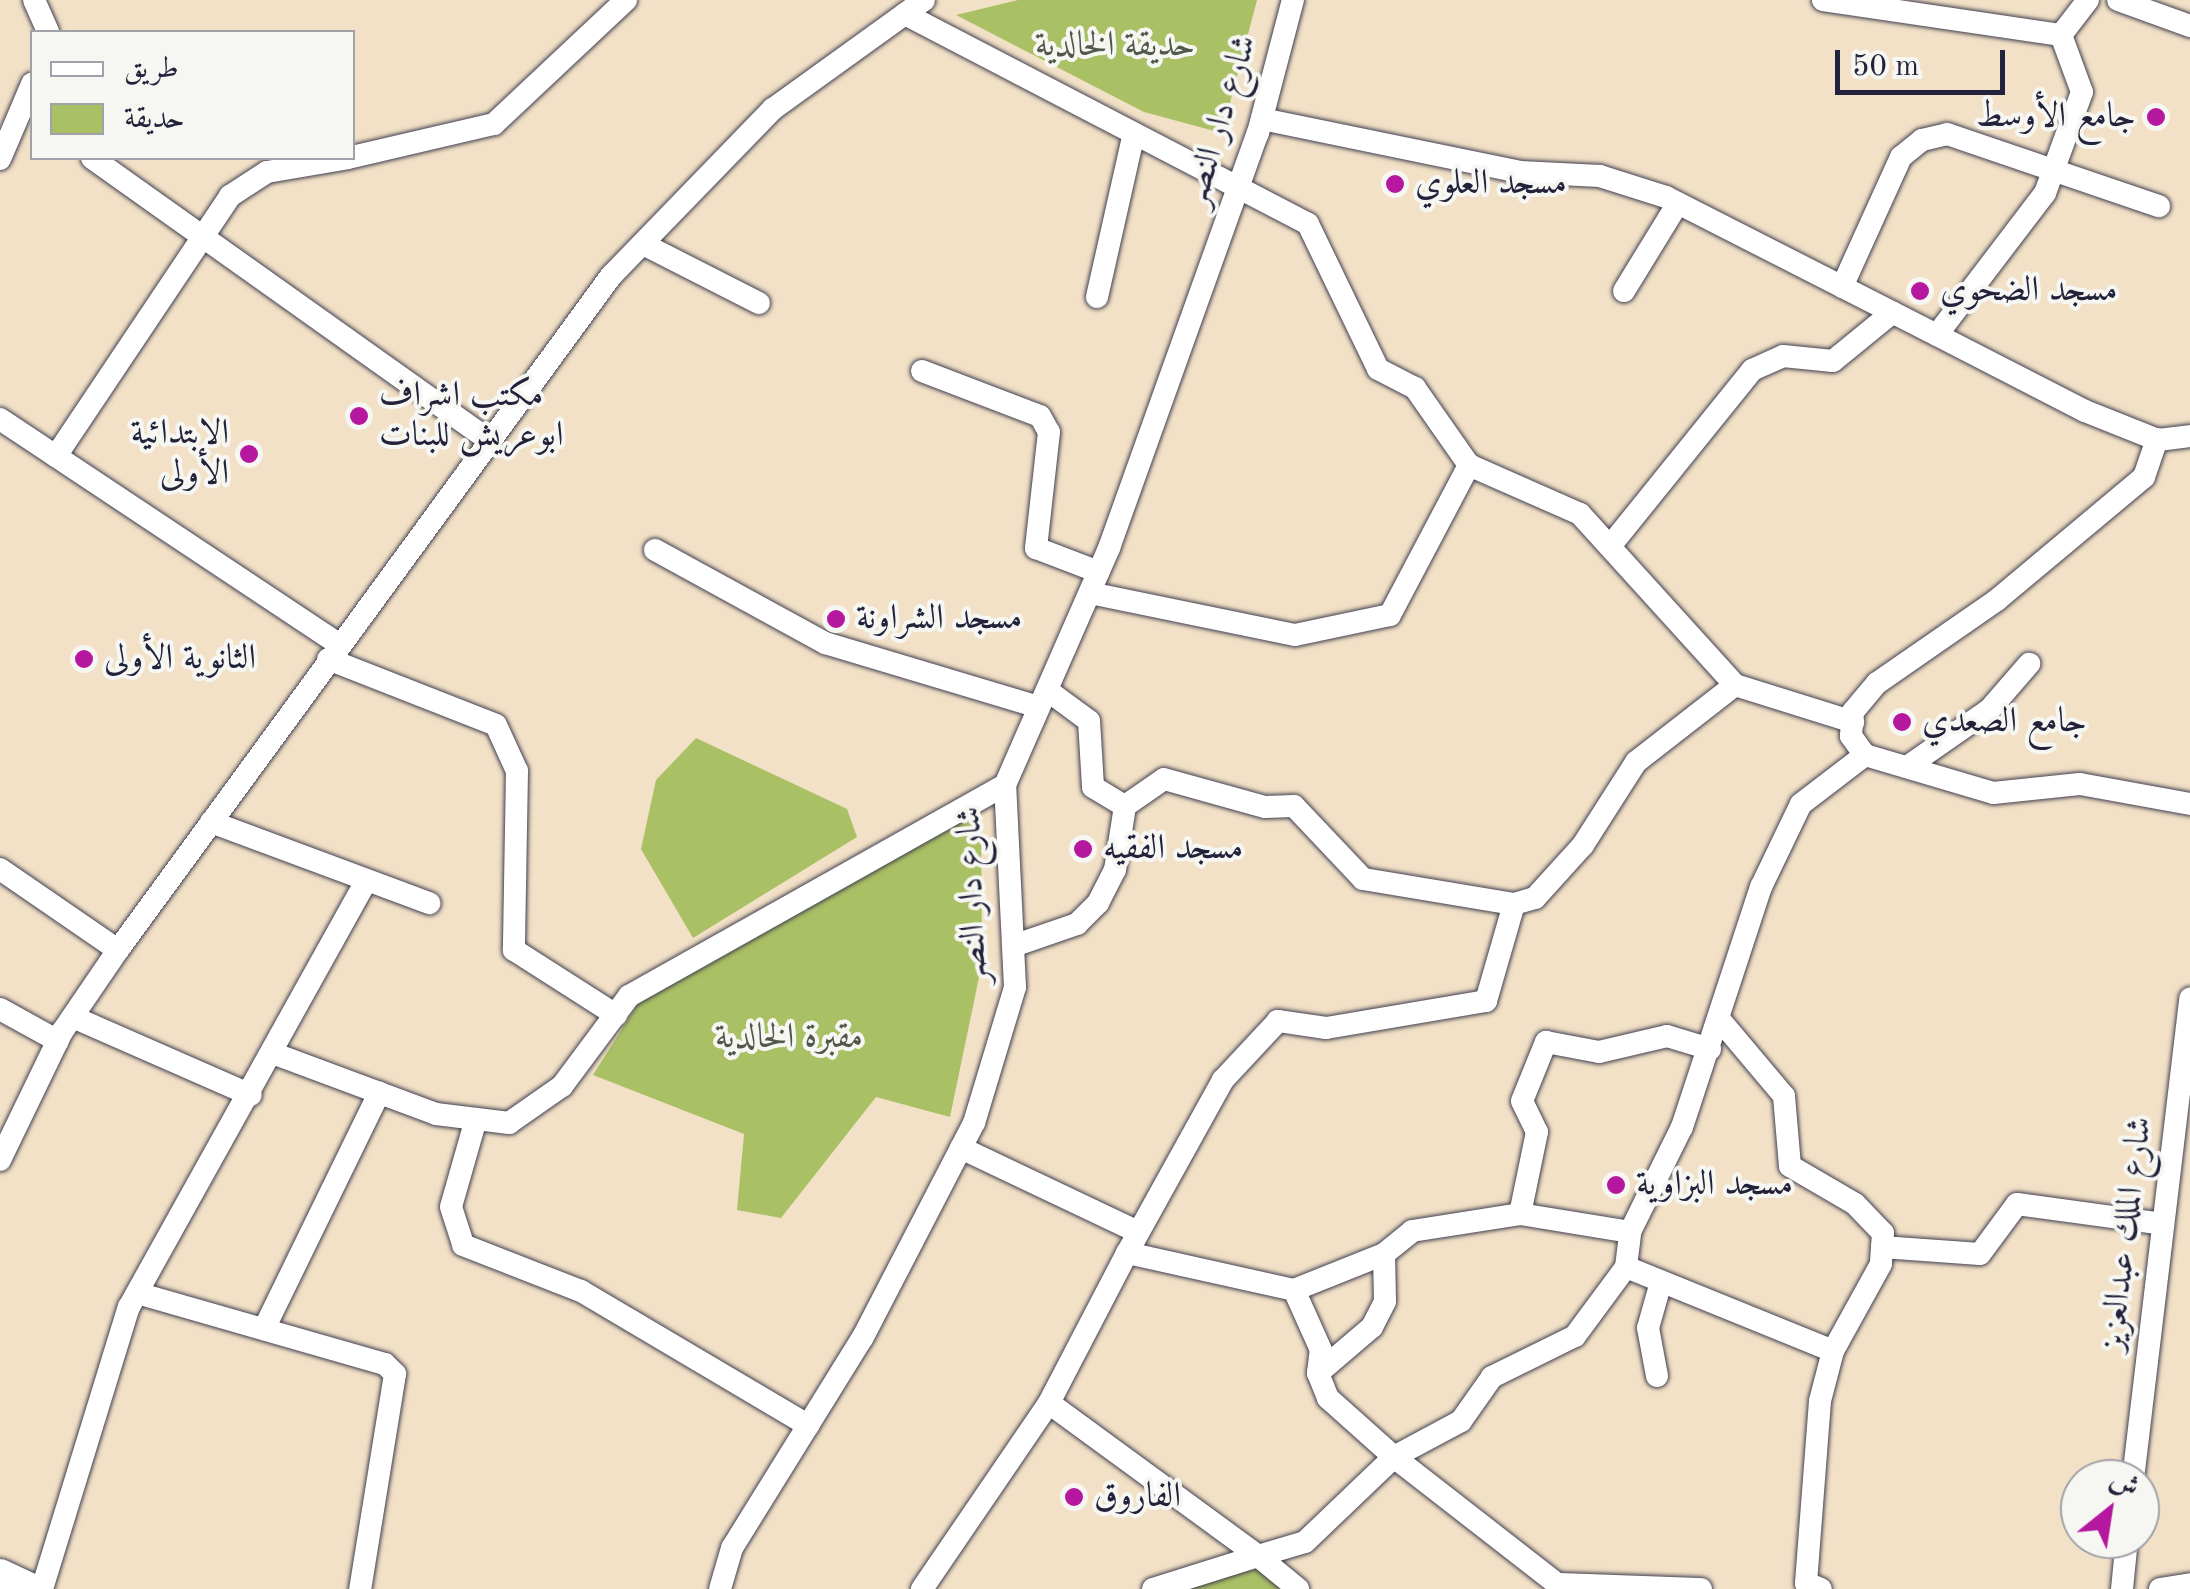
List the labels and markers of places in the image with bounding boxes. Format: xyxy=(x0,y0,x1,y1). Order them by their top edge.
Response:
place label: جامع الأوسط xyxy=(1976,96,2136,138)
marker: جامع الأوسط xyxy=(2145,106,2167,128)
place label: مسجد العلوي xyxy=(1415,163,1567,205)
marker: مسجد العلوي xyxy=(1384,173,1406,195)
place label: مسجد الضحوي xyxy=(1940,270,2118,312)
marker: مسجد الضحوي xyxy=(1909,280,1931,302)
place label: مكتب اشراف ابوعريش للبنات xyxy=(379,375,564,457)
marker: مكتب اشراف ابوعريش للبنات xyxy=(348,405,370,427)
place label: الابتدائية الأولى xyxy=(131,413,229,495)
marker: الابتدائية الأولى xyxy=(238,443,260,465)
place label: مسجد الشراونة xyxy=(856,598,1022,640)
marker: مسجد الشراونة xyxy=(825,608,847,630)
place label: الثانوية الأولى xyxy=(104,638,256,680)
marker: الثانوية الأولى xyxy=(73,648,95,670)
place label: جامع الصعدي xyxy=(1922,701,2087,743)
marker: جامع الصعدي xyxy=(1891,711,1913,733)
place label: مسجد الفقيه xyxy=(1103,828,1243,870)
marker: مسجد الفقيه xyxy=(1072,838,1094,860)
place label: مسجد البزاوية xyxy=(1636,1164,1793,1206)
marker: مسجد البزاوية xyxy=(1605,1174,1627,1196)
place label: الفاروق xyxy=(1094,1476,1181,1518)
marker: الفاروق xyxy=(1063,1486,1085,1508)

